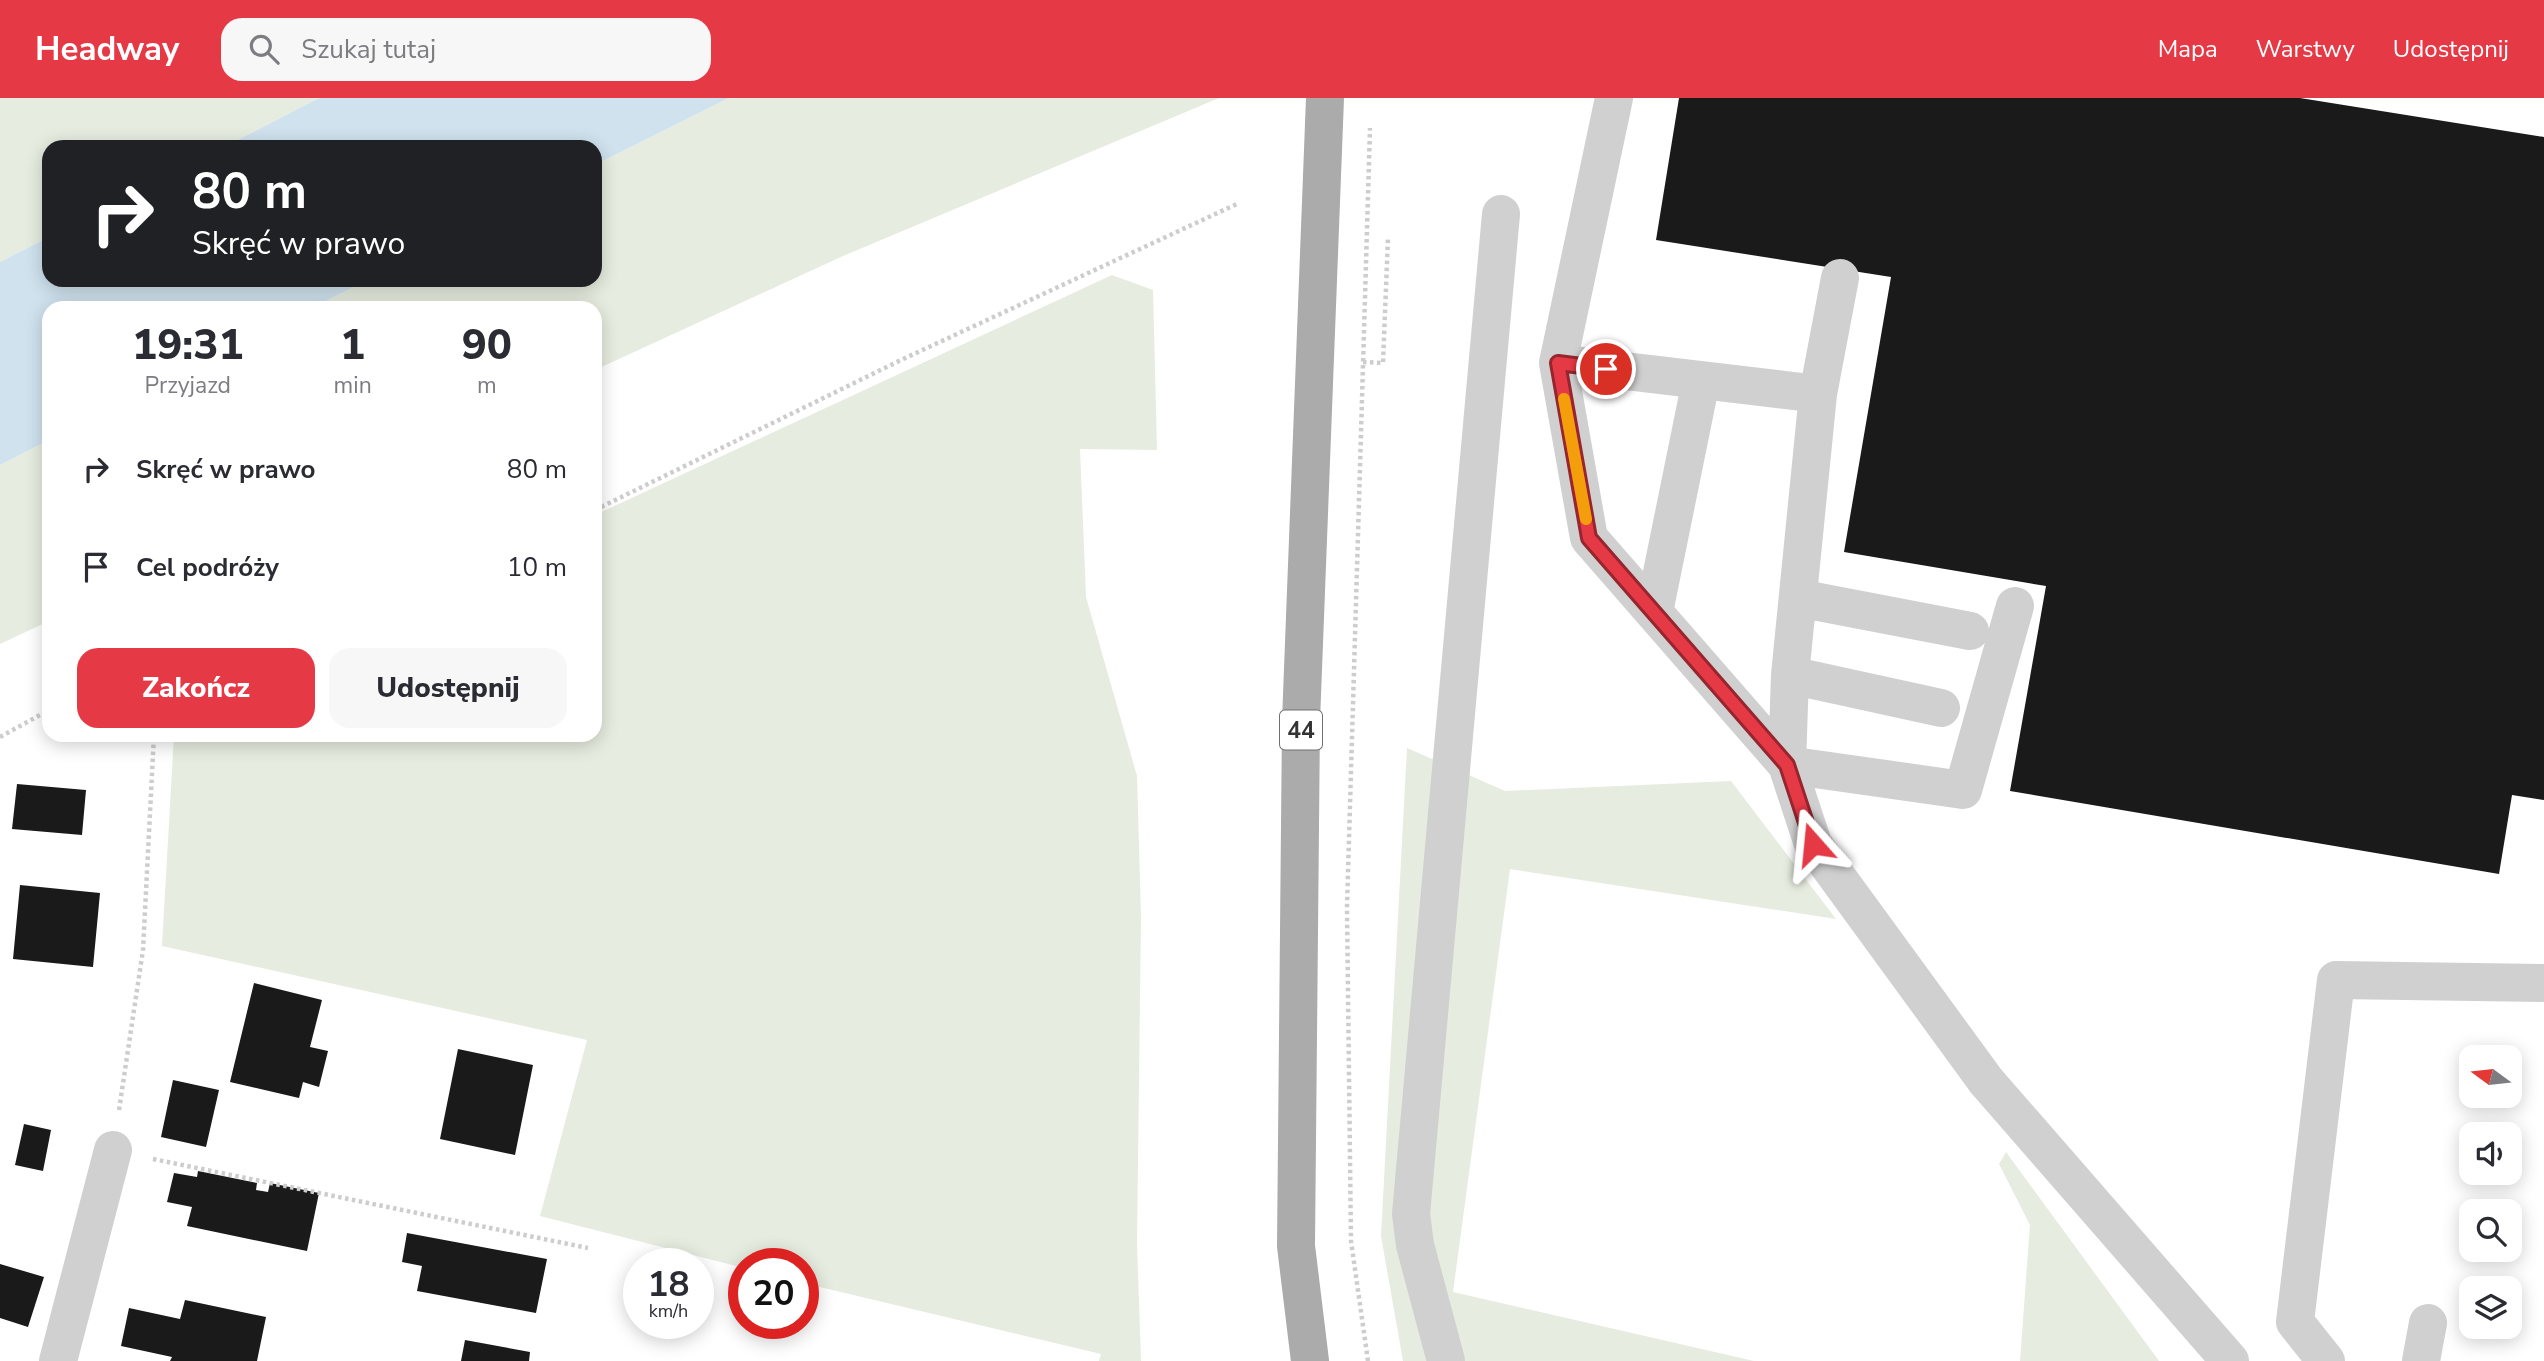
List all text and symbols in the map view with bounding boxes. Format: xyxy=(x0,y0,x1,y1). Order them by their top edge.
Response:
search box xyxy=(221,18,711,81)
text: Headway xyxy=(35,27,179,72)
icon: search xyxy=(245,30,283,68)
text: Szukaj tutaj xyxy=(301,32,436,67)
text: Mapa xyxy=(2158,33,2218,65)
text: Warstwy xyxy=(2256,33,2355,65)
text: Udostępnij xyxy=(2393,33,2509,65)
text: 80 m xyxy=(192,158,307,225)
icon: right xyxy=(77,168,168,259)
text: Skręć w prawo xyxy=(192,222,405,265)
text: 19:31 xyxy=(132,317,244,374)
text: 1 xyxy=(340,317,365,374)
text: 90 xyxy=(462,317,512,374)
pin xyxy=(1576,339,1636,399)
icon: arrive xyxy=(1587,350,1625,388)
text: Przyjazd xyxy=(145,370,231,401)
text: min xyxy=(334,370,372,401)
text: m xyxy=(477,370,497,401)
icon: right xyxy=(77,450,115,488)
text: Skręć w prawo xyxy=(136,452,316,487)
text: 80 m xyxy=(507,452,567,487)
icon: arrive xyxy=(77,548,115,586)
text: Cel podróży xyxy=(136,550,279,585)
text: 10 m xyxy=(507,550,567,585)
button: Zakończ xyxy=(77,648,315,728)
button: Udostępnij xyxy=(329,648,567,728)
road number: 44 xyxy=(1280,710,1322,750)
position arrow xyxy=(1776,807,1850,881)
north arrow xyxy=(2459,1045,2522,1108)
map controls xyxy=(2459,1045,2522,1339)
button: sound xyxy=(2459,1122,2522,1185)
button: search xyxy=(2459,1199,2522,1262)
speed limit sign: 20 xyxy=(728,1248,819,1339)
text: 18 xyxy=(647,1261,690,1308)
button: layers xyxy=(2459,1276,2522,1339)
text: km/h xyxy=(649,1299,688,1323)

